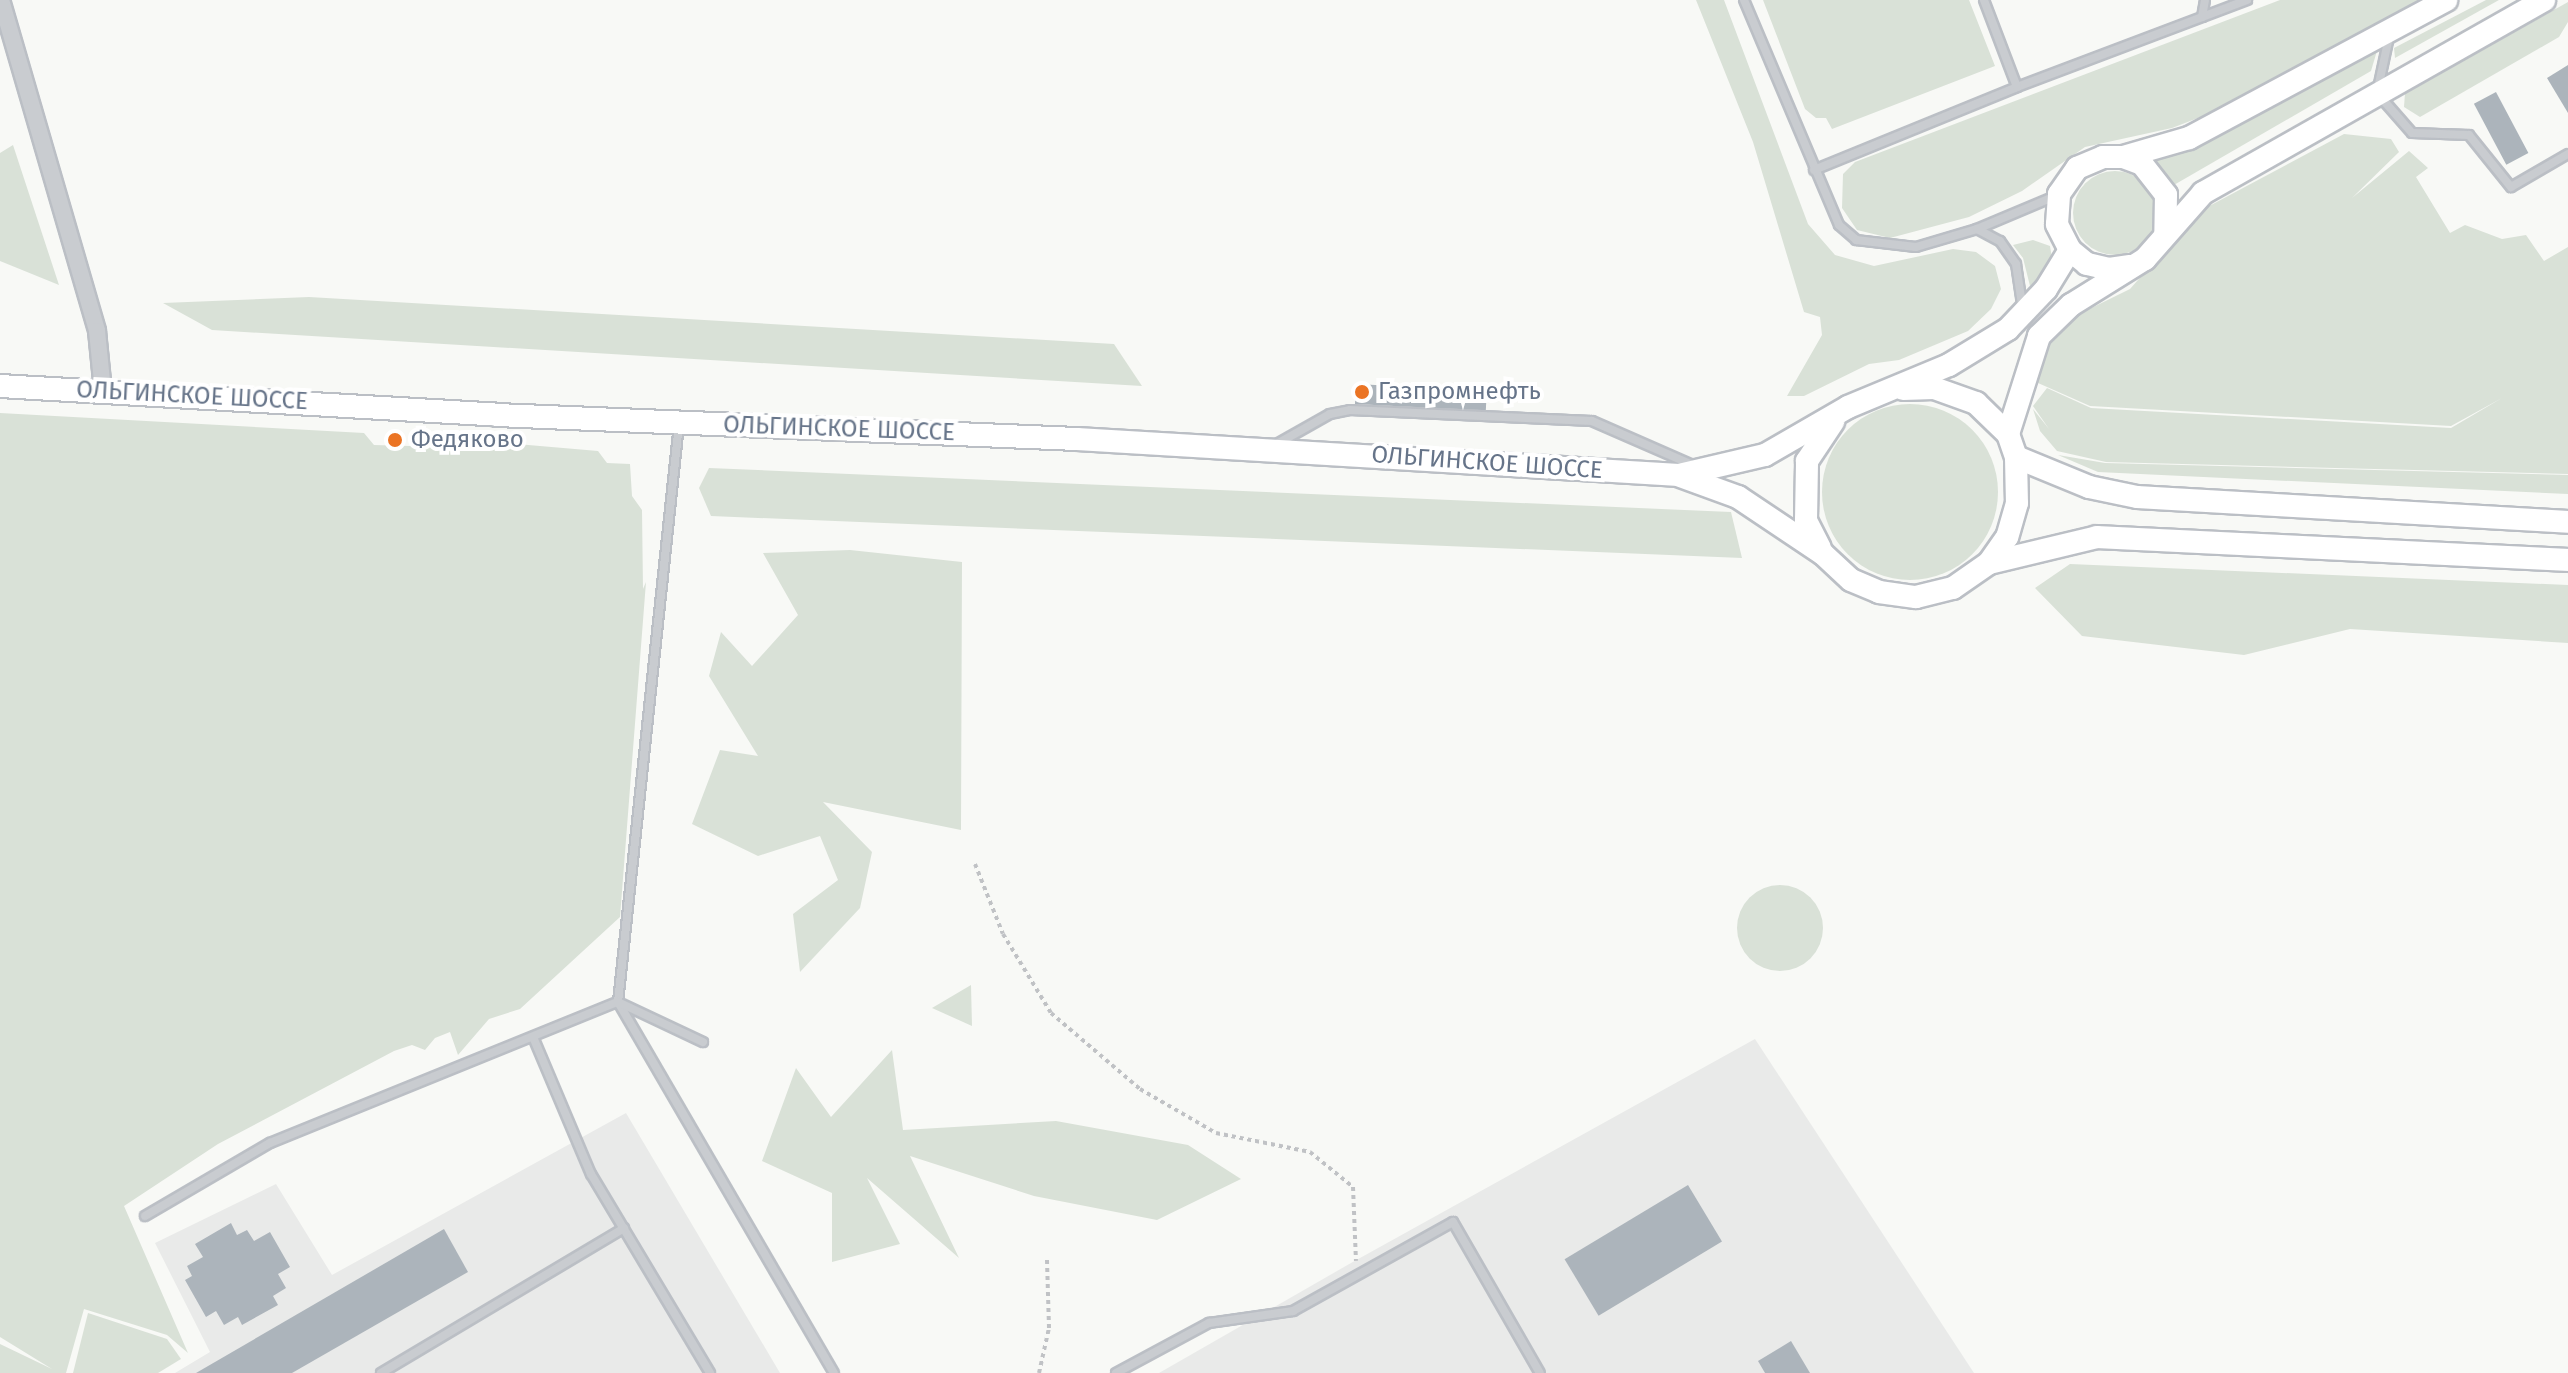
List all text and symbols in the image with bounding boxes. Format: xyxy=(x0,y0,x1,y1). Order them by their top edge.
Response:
street label: ОЛЬГИНСКОЕ ШОССЕ xyxy=(76,376,308,416)
place label: Газпромнефть xyxy=(1378,378,1541,406)
marker: Газпромнефть xyxy=(1353,383,1371,401)
street label: ОЛЬГИНСКОЕ ШОССЕ xyxy=(723,411,955,447)
place label: Федяково xyxy=(411,426,524,454)
marker: Федяково xyxy=(386,431,404,449)
street label: ОЛЬГИНСКОЕ ШОССЕ xyxy=(1370,441,1604,485)

